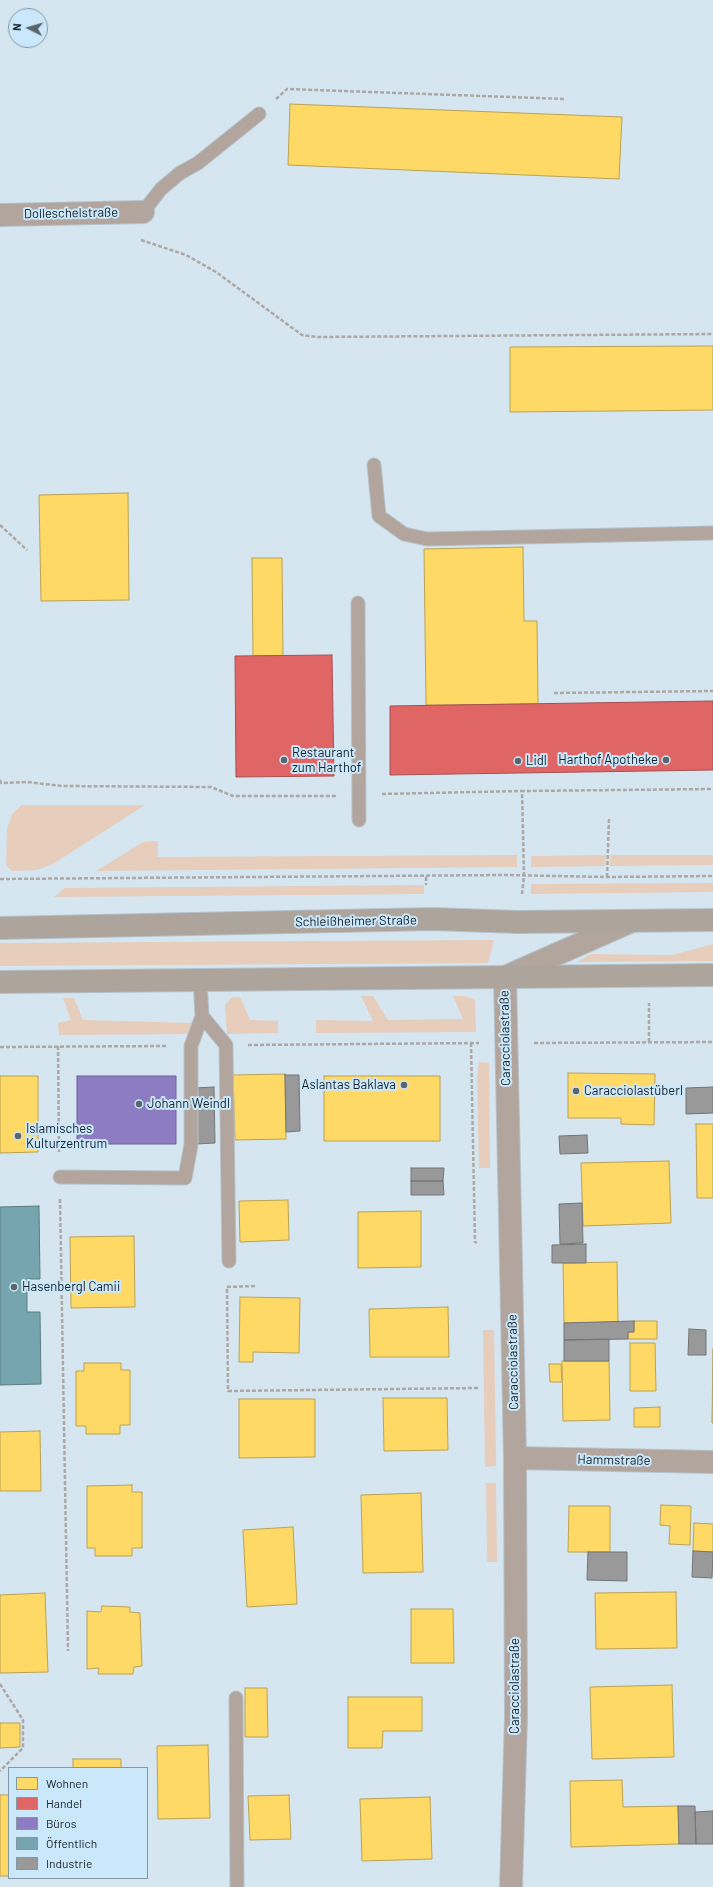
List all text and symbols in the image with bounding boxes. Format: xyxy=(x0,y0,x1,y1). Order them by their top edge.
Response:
north arrow xyxy=(8,8,48,48)
text: N xyxy=(10,23,23,31)
street label: Dolleschelstraße xyxy=(24,204,118,222)
place label: Restaurant zum Harthof xyxy=(292,745,361,776)
place label: Harthof Apotheke xyxy=(558,752,658,768)
place label: Lidl xyxy=(526,753,547,769)
marker: Restaurant zum Harthof xyxy=(279,755,289,765)
marker: Harthof Apotheke xyxy=(661,755,671,765)
marker: Lidl xyxy=(513,756,523,766)
street label: Schleißheimer Straße xyxy=(295,912,417,930)
street label: Caracciolastraße xyxy=(496,990,514,1086)
place label: Aslantas Baklava xyxy=(302,1077,396,1093)
marker: Aslantas Baklava xyxy=(399,1080,409,1090)
place label: Caracciolastüberl xyxy=(584,1083,683,1099)
marker: Caracciolastüberl xyxy=(571,1086,581,1096)
place label: Johann Weindl xyxy=(147,1096,230,1112)
marker: Johann Weindl xyxy=(134,1099,144,1109)
place label: Islamisches Kulturzentrum xyxy=(26,1121,107,1152)
marker: Islamisches Kulturzentrum xyxy=(13,1131,23,1141)
place label: Hasenbergl Camii xyxy=(22,1279,120,1295)
marker: Hasenbergl Camii xyxy=(9,1282,19,1292)
street label: Caracciolastraße xyxy=(504,1314,522,1410)
street label: Hammstraße xyxy=(577,1452,651,1468)
street label: Caracciolastraße xyxy=(507,1638,523,1734)
legend xyxy=(8,1767,148,1879)
text: Wohnen xyxy=(46,1776,88,1790)
text: Handel xyxy=(46,1796,82,1810)
text: Büros xyxy=(46,1816,76,1830)
text: Öffentlich xyxy=(46,1836,97,1850)
text: Industrie xyxy=(46,1856,92,1870)

